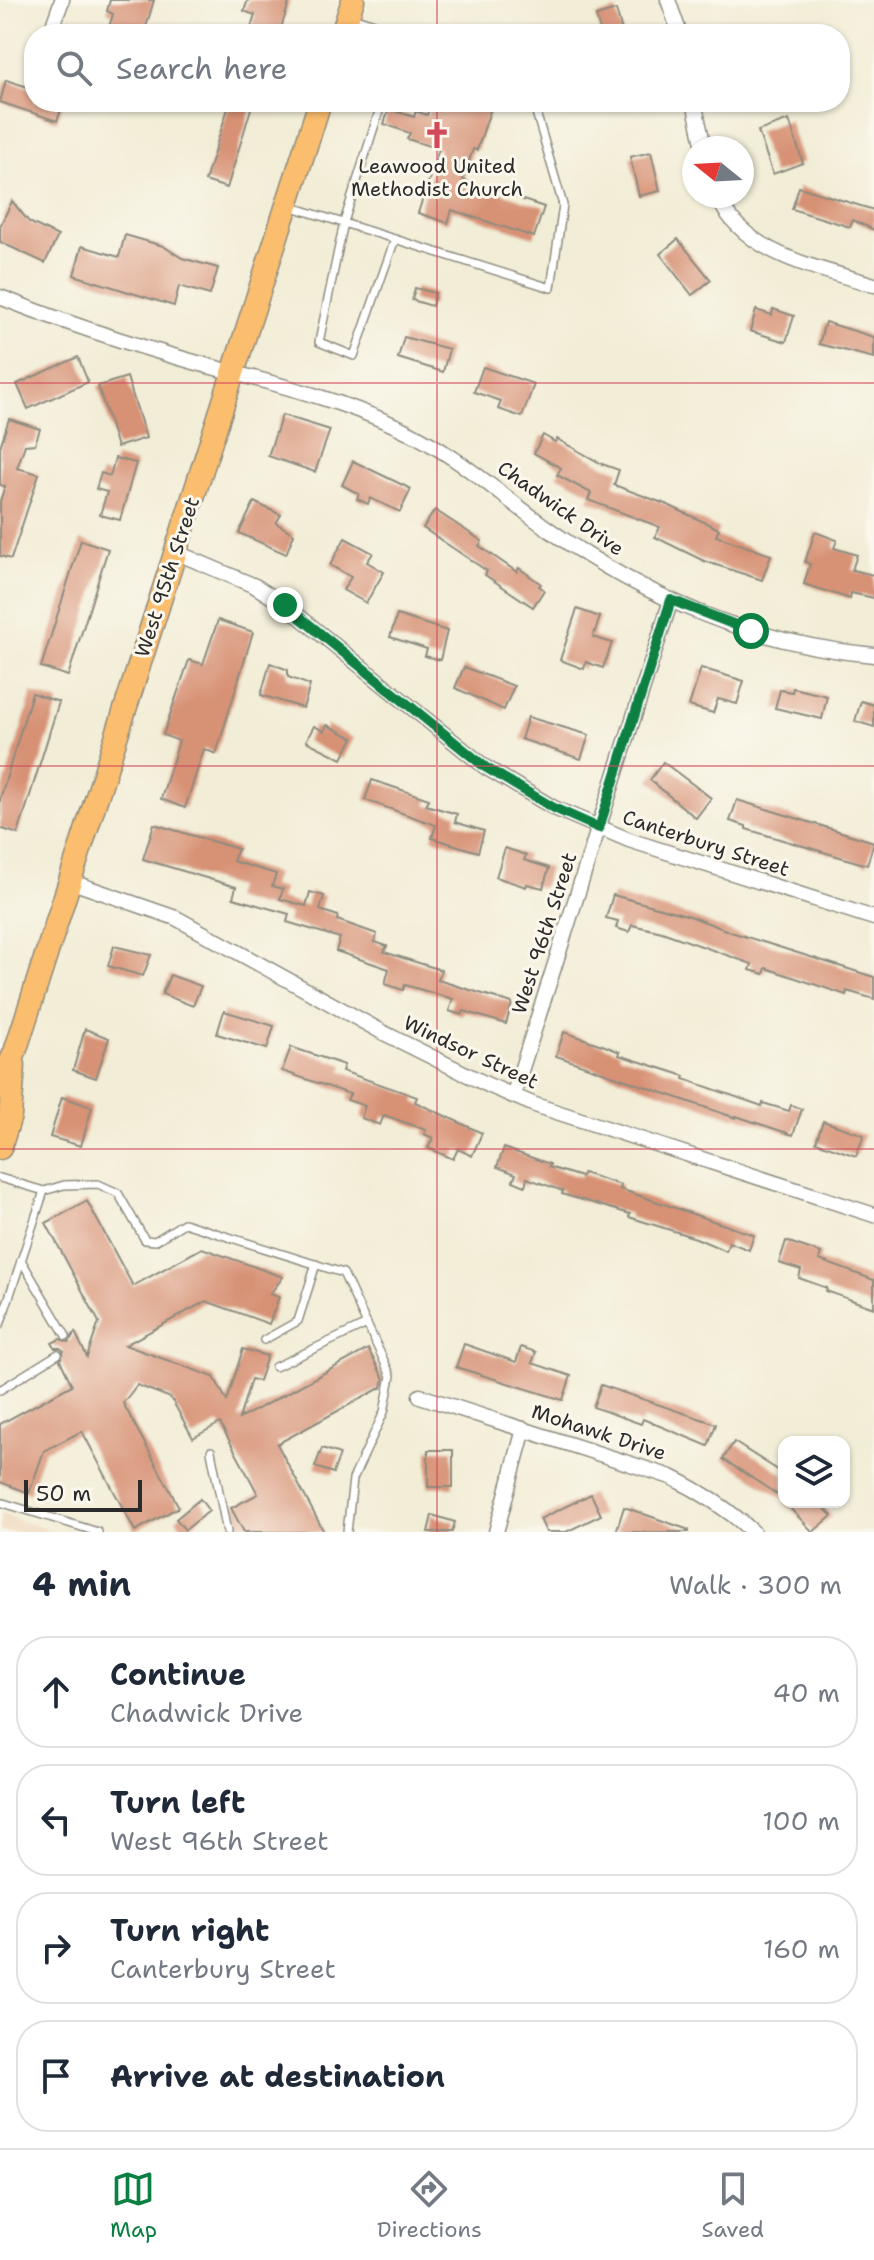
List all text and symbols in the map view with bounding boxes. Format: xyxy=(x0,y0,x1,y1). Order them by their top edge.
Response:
search box xyxy=(24,24,850,112)
icon: search xyxy=(52,46,96,90)
text: Search here xyxy=(116,48,287,89)
church icon: Leawood United Methodist Church xyxy=(422,120,452,150)
north arrow xyxy=(682,136,754,208)
place label: Leawood United Methodist Church xyxy=(351,153,523,202)
street label: Chadwick Drive xyxy=(493,455,629,561)
street label: West 95th Street xyxy=(129,494,205,660)
route end xyxy=(267,587,303,623)
route start xyxy=(733,613,769,649)
street label: Canterbury Street xyxy=(619,804,793,882)
street label: West 96th Street xyxy=(506,849,582,1017)
street label: Windsor Street xyxy=(399,1009,543,1095)
street label: Mohawk Drive xyxy=(528,1398,670,1466)
map controls xyxy=(778,1436,850,1508)
button: layers xyxy=(778,1436,850,1508)
scale bar xyxy=(24,1476,142,1512)
text: 50 m xyxy=(36,1479,91,1508)
text: 4 min xyxy=(32,1561,131,1607)
text: Walk · 300 m xyxy=(669,1567,842,1602)
text: Continue xyxy=(110,1654,246,1695)
icon: ahead xyxy=(34,1670,78,1714)
text: 40 m xyxy=(773,1675,840,1710)
text: Chadwick Drive xyxy=(110,1695,303,1730)
text: Turn left xyxy=(110,1782,245,1823)
icon: left xyxy=(34,1798,78,1842)
text: 100 m xyxy=(762,1803,840,1838)
text: West 96th Street xyxy=(110,1823,329,1858)
text: Turn right xyxy=(110,1910,269,1951)
icon: right xyxy=(34,1926,78,1970)
text: 160 m xyxy=(763,1931,840,1966)
text: Canterbury Street xyxy=(110,1951,336,1986)
icon: arrive xyxy=(34,2054,78,2098)
text: Arrive at destination xyxy=(110,2056,445,2097)
tab: Map xyxy=(110,2167,157,2244)
tab: Directions xyxy=(377,2167,482,2244)
tab: Saved xyxy=(702,2167,764,2244)

